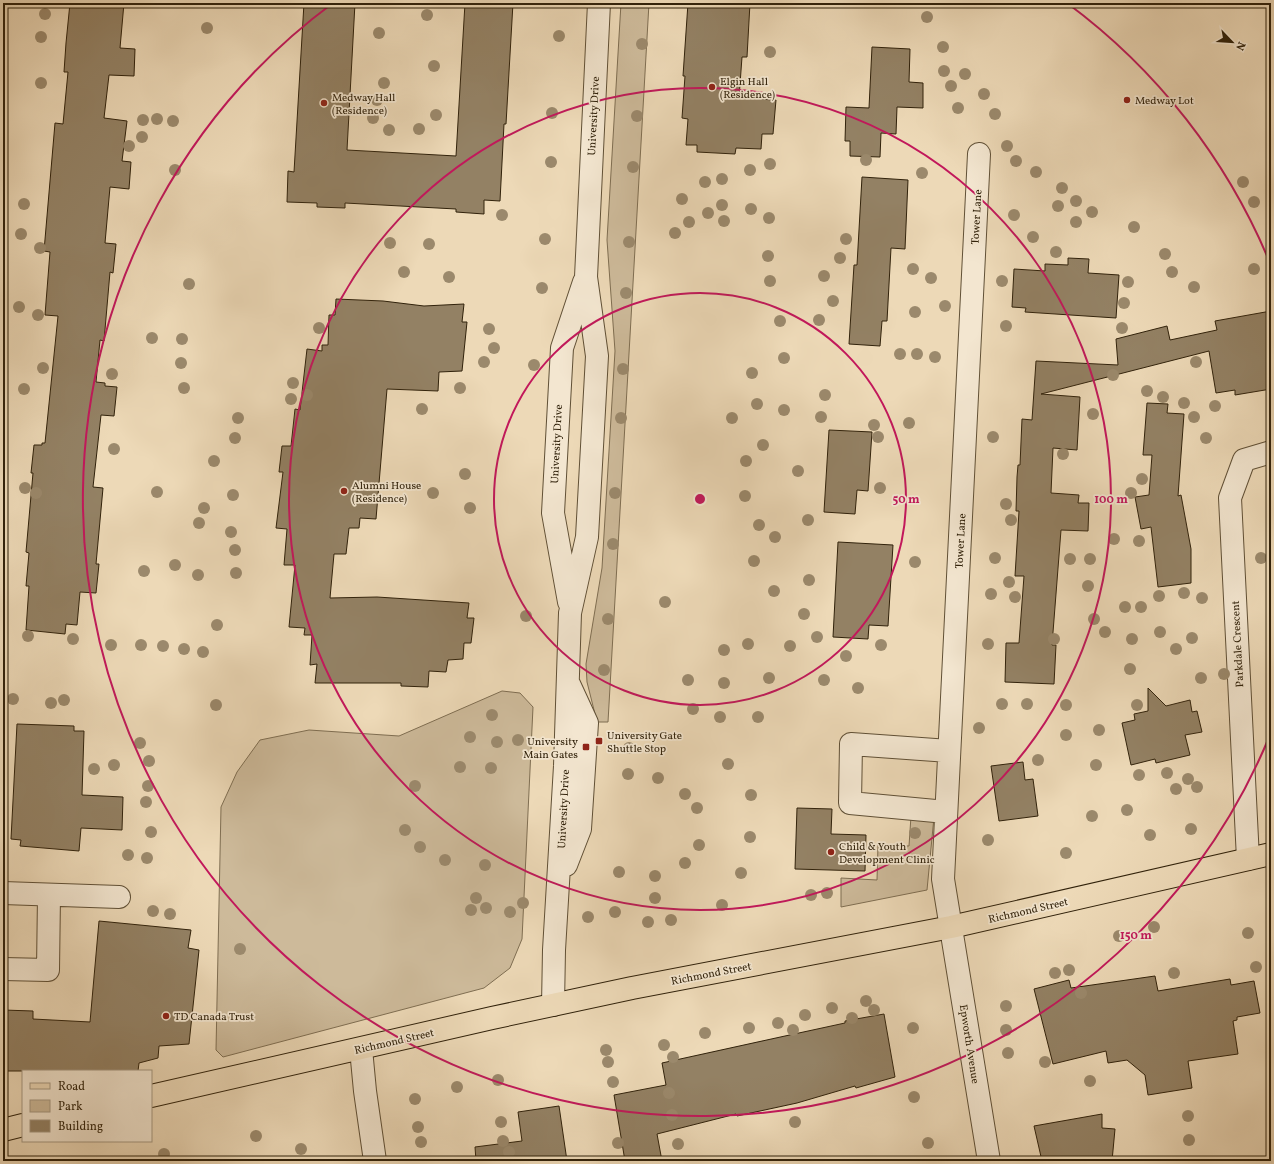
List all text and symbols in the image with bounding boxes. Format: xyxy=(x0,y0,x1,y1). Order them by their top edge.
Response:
north arrow xyxy=(1212,22,1252,62)
text: N xyxy=(1231,39,1248,52)
place label: Elgin Hall (Residence) xyxy=(720,75,775,103)
street label: University Drive xyxy=(585,76,604,156)
marker: Elgin Hall (Residence) xyxy=(707,82,717,92)
place label: Medway Hall (Residence) xyxy=(332,91,395,119)
place label: Medway Lot xyxy=(1135,94,1194,109)
marker: Medway Lot xyxy=(1122,95,1132,105)
marker: Medway Hall (Residence) xyxy=(319,98,329,108)
street label: Tower Lane xyxy=(969,189,986,245)
street label: University Drive xyxy=(548,404,567,484)
place label: Alumni House (Residence) xyxy=(352,479,421,507)
marker: Alumni House (Residence) xyxy=(339,486,349,496)
centre of rings xyxy=(693,492,707,506)
text: 50 m xyxy=(892,492,920,508)
text: 100 m xyxy=(1094,492,1128,508)
street label: Tower Lane xyxy=(953,513,970,569)
street label: Parkdale Crescent xyxy=(1229,600,1248,688)
place label: University Gate Shuttle Stop xyxy=(607,729,682,757)
place label: University Main Gates xyxy=(523,735,578,763)
marker: University Gate Shuttle Stop xyxy=(594,736,604,746)
marker: University Main Gates xyxy=(581,742,591,752)
street label: University Drive xyxy=(555,769,574,849)
place label: Child & Youth Development Clinic xyxy=(839,840,935,868)
marker: Child & Youth Development Clinic xyxy=(826,847,836,857)
street label: Richmond Street xyxy=(987,895,1070,928)
text: 150 m xyxy=(1120,928,1152,944)
street label: Richmond Street xyxy=(670,959,753,990)
street label: Epworth Avenue xyxy=(955,1003,982,1085)
place label: TD Canada Trust xyxy=(174,1010,254,1025)
marker: TD Canada Trust xyxy=(161,1011,171,1021)
street label: Richmond Street xyxy=(353,1026,436,1059)
legend xyxy=(22,1070,152,1142)
text: Road xyxy=(58,1079,85,1095)
text: Park xyxy=(58,1099,83,1115)
text: Building xyxy=(58,1119,103,1135)

